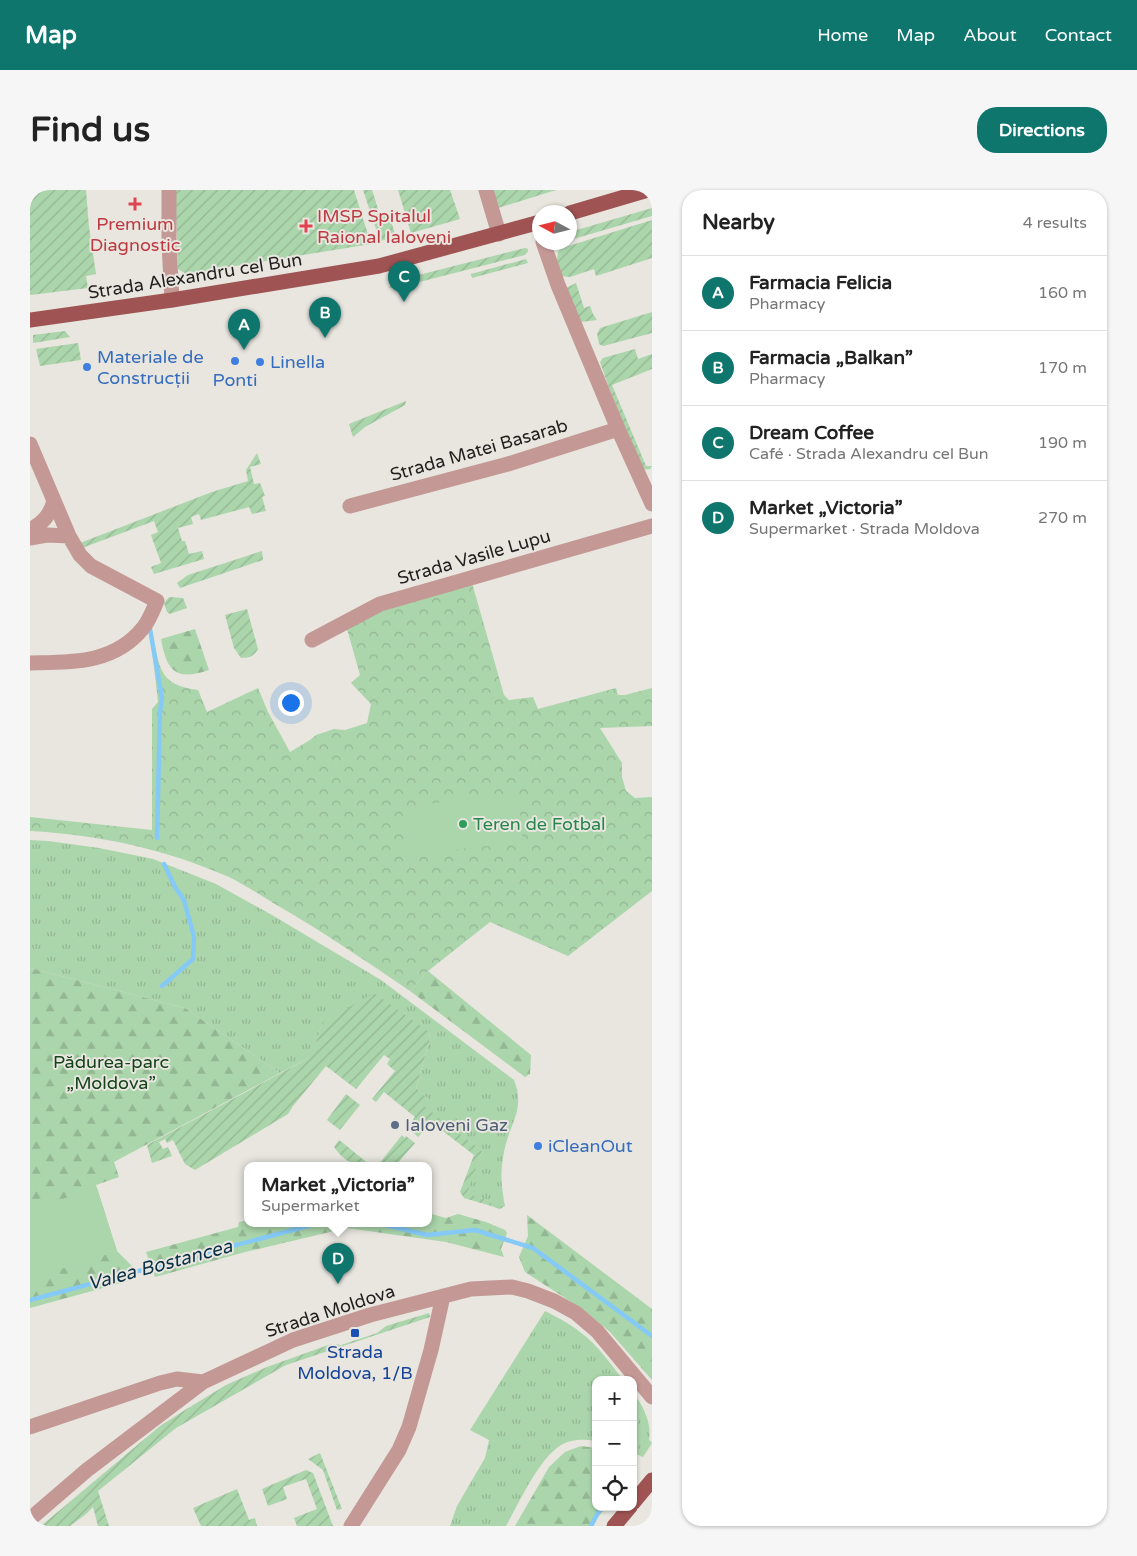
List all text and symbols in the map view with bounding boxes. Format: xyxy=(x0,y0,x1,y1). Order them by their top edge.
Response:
text: Map xyxy=(25,21,77,50)
text: Home xyxy=(817,24,868,46)
text: Map xyxy=(896,24,935,46)
text: About xyxy=(963,24,1017,46)
text: Contact xyxy=(1045,24,1112,46)
button: Directions xyxy=(977,107,1107,153)
text: Find us xyxy=(30,109,150,151)
marker: Premium Diagnostic xyxy=(128,197,142,211)
place label: IMSP Spitalul Raional Ialoveni xyxy=(317,205,451,248)
north arrow xyxy=(532,205,577,250)
text: Nearby xyxy=(702,210,775,235)
place label: Premium Diagnostic xyxy=(90,213,180,256)
text: 4 results xyxy=(1023,213,1087,233)
marker: IMSP Spitalul Raional Ialoveni xyxy=(299,219,313,233)
street label: Strada Alexandru cel Bun xyxy=(86,248,304,304)
pin: C xyxy=(388,261,420,302)
text: Farmacia Felicia xyxy=(749,272,892,294)
text: A xyxy=(712,283,724,303)
text: 160 m xyxy=(1038,283,1087,303)
text: Pharmacy xyxy=(749,294,825,314)
pin: B xyxy=(309,297,341,338)
pin: A xyxy=(228,309,260,350)
place label: Materiale de Construcții xyxy=(97,346,204,389)
text: Farmacia „Balkan” xyxy=(749,347,913,369)
place label: Linella xyxy=(270,351,325,373)
marker: Ponti xyxy=(229,355,241,367)
marker: Linella xyxy=(254,356,266,368)
text: B xyxy=(712,358,724,378)
text: 170 m xyxy=(1038,358,1087,378)
marker: Materiale de Construcții xyxy=(81,361,93,373)
place label: Ponti xyxy=(213,369,257,391)
text: Pharmacy xyxy=(749,369,825,389)
street label: Strada Matei Basarab xyxy=(388,414,570,486)
text: Dream Coffee xyxy=(749,422,874,444)
text: C xyxy=(712,433,724,453)
text: 190 m xyxy=(1038,433,1087,453)
text: Café · Strada Alexandru cel Bun xyxy=(749,444,989,464)
text: Market „Victoria” xyxy=(749,497,903,519)
text: D xyxy=(712,508,724,528)
text: 270 m xyxy=(1038,508,1087,528)
text: Supermarket · Strada Moldova xyxy=(749,519,980,539)
street label: Strada Vasile Lupu xyxy=(395,525,553,589)
your location xyxy=(278,690,304,716)
place label: Teren de Fotbal xyxy=(473,813,606,835)
marker: Teren de Fotbal xyxy=(457,818,469,830)
park label: Pădurea-parc „Moldova” xyxy=(53,1051,169,1094)
place label: Ialoveni Gaz xyxy=(405,1114,508,1136)
marker: Ialoveni Gaz xyxy=(389,1119,401,1131)
place label: iCleanOut xyxy=(548,1135,633,1157)
marker: iCleanOut xyxy=(532,1140,544,1152)
popup xyxy=(244,1162,432,1227)
text: Market „Victoria” xyxy=(261,1174,415,1196)
text: Supermarket xyxy=(261,1196,360,1216)
water label: Valea Bostancea xyxy=(85,1235,236,1295)
pin: D xyxy=(322,1243,354,1284)
street label: Strada Moldova xyxy=(262,1280,398,1342)
marker: Strada Moldova, 1/B xyxy=(349,1327,361,1339)
place label: Strada Moldova, 1/B xyxy=(297,1341,413,1384)
map controls xyxy=(592,1376,637,1511)
button: + xyxy=(592,1376,637,1421)
button: − xyxy=(592,1421,637,1466)
button: locate xyxy=(592,1466,637,1511)

